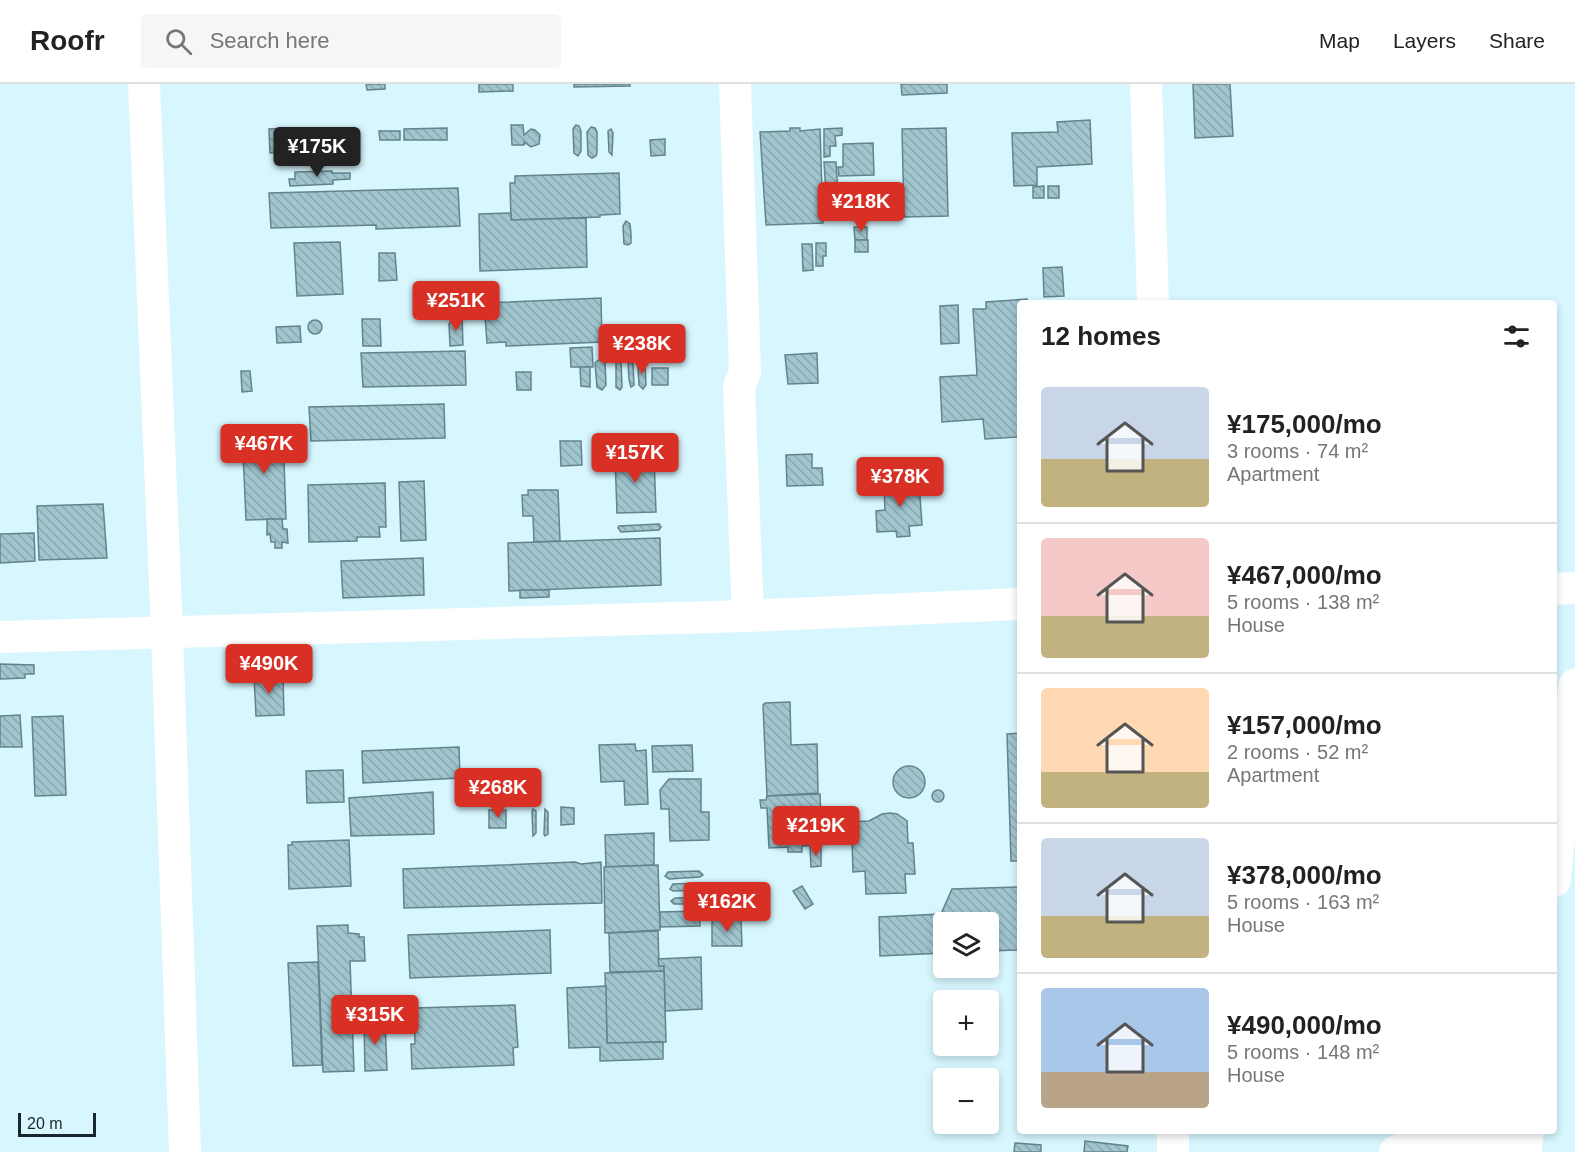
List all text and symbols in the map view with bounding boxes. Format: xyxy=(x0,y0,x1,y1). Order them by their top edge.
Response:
search box xyxy=(141,14,561,68)
text: Roofr xyxy=(30,25,105,56)
icon: search xyxy=(162,25,195,58)
text: Search here xyxy=(210,28,330,53)
text: Map xyxy=(1319,29,1360,52)
text: Layers xyxy=(1393,29,1456,52)
text: Share xyxy=(1489,29,1545,52)
pin: ¥175K xyxy=(275,127,359,178)
text: ¥175K xyxy=(288,135,346,157)
pin: ¥218K xyxy=(819,182,903,233)
text: ¥218K xyxy=(832,190,890,212)
pin: ¥251K xyxy=(414,281,498,332)
text: ¥251K xyxy=(427,289,485,311)
icon: filters xyxy=(1500,320,1533,353)
text: 12 homes xyxy=(1041,321,1161,351)
pin: ¥238K xyxy=(600,324,684,375)
text: ¥238K xyxy=(613,332,671,354)
text: ¥175,000/mo xyxy=(1227,409,1382,439)
icon: home xyxy=(1089,411,1161,483)
pin: ¥467K xyxy=(222,424,306,475)
text: ¥467K xyxy=(235,432,293,454)
pin: ¥157K xyxy=(593,433,677,484)
text: 3 rooms · 74 m² xyxy=(1227,440,1368,462)
text: ¥157K xyxy=(606,441,664,463)
pin: ¥378K xyxy=(858,457,942,508)
text: Apartment xyxy=(1227,463,1319,485)
text: ¥378K xyxy=(871,465,929,487)
text: ¥467,000/mo xyxy=(1227,560,1382,590)
icon: home xyxy=(1089,562,1161,634)
text: 5 rooms · 138 m² xyxy=(1227,591,1379,613)
text: House xyxy=(1227,614,1285,636)
pin: ¥490K xyxy=(227,644,311,695)
text: ¥490K xyxy=(240,652,298,674)
text: ¥157,000/mo xyxy=(1227,710,1382,740)
icon: home xyxy=(1089,712,1161,784)
text: 2 rooms · 52 m² xyxy=(1227,741,1368,763)
text: Apartment xyxy=(1227,764,1319,786)
pin: ¥268K xyxy=(456,768,540,819)
text: ¥268K xyxy=(469,776,527,798)
pin: ¥219K xyxy=(774,806,858,857)
text: ¥219K xyxy=(787,814,845,836)
text: ¥378,000/mo xyxy=(1227,860,1382,890)
icon: home xyxy=(1089,862,1161,934)
pin: ¥162K xyxy=(685,882,769,933)
text: ¥162K xyxy=(698,890,756,912)
text: 5 rooms · 163 m² xyxy=(1227,891,1379,913)
map controls xyxy=(933,912,999,1134)
button: layers xyxy=(933,912,999,978)
text: House xyxy=(1227,914,1285,936)
button: + xyxy=(933,990,999,1056)
pin: ¥315K xyxy=(333,995,417,1046)
text: ¥315K xyxy=(346,1003,404,1025)
text: ¥490,000/mo xyxy=(1227,1010,1382,1040)
icon: home xyxy=(1089,1012,1161,1084)
text: 5 rooms · 148 m² xyxy=(1227,1041,1379,1063)
text: House xyxy=(1227,1064,1285,1086)
button: − xyxy=(933,1068,999,1134)
scale bar xyxy=(18,1110,96,1138)
text: 20 m xyxy=(27,1115,63,1132)

